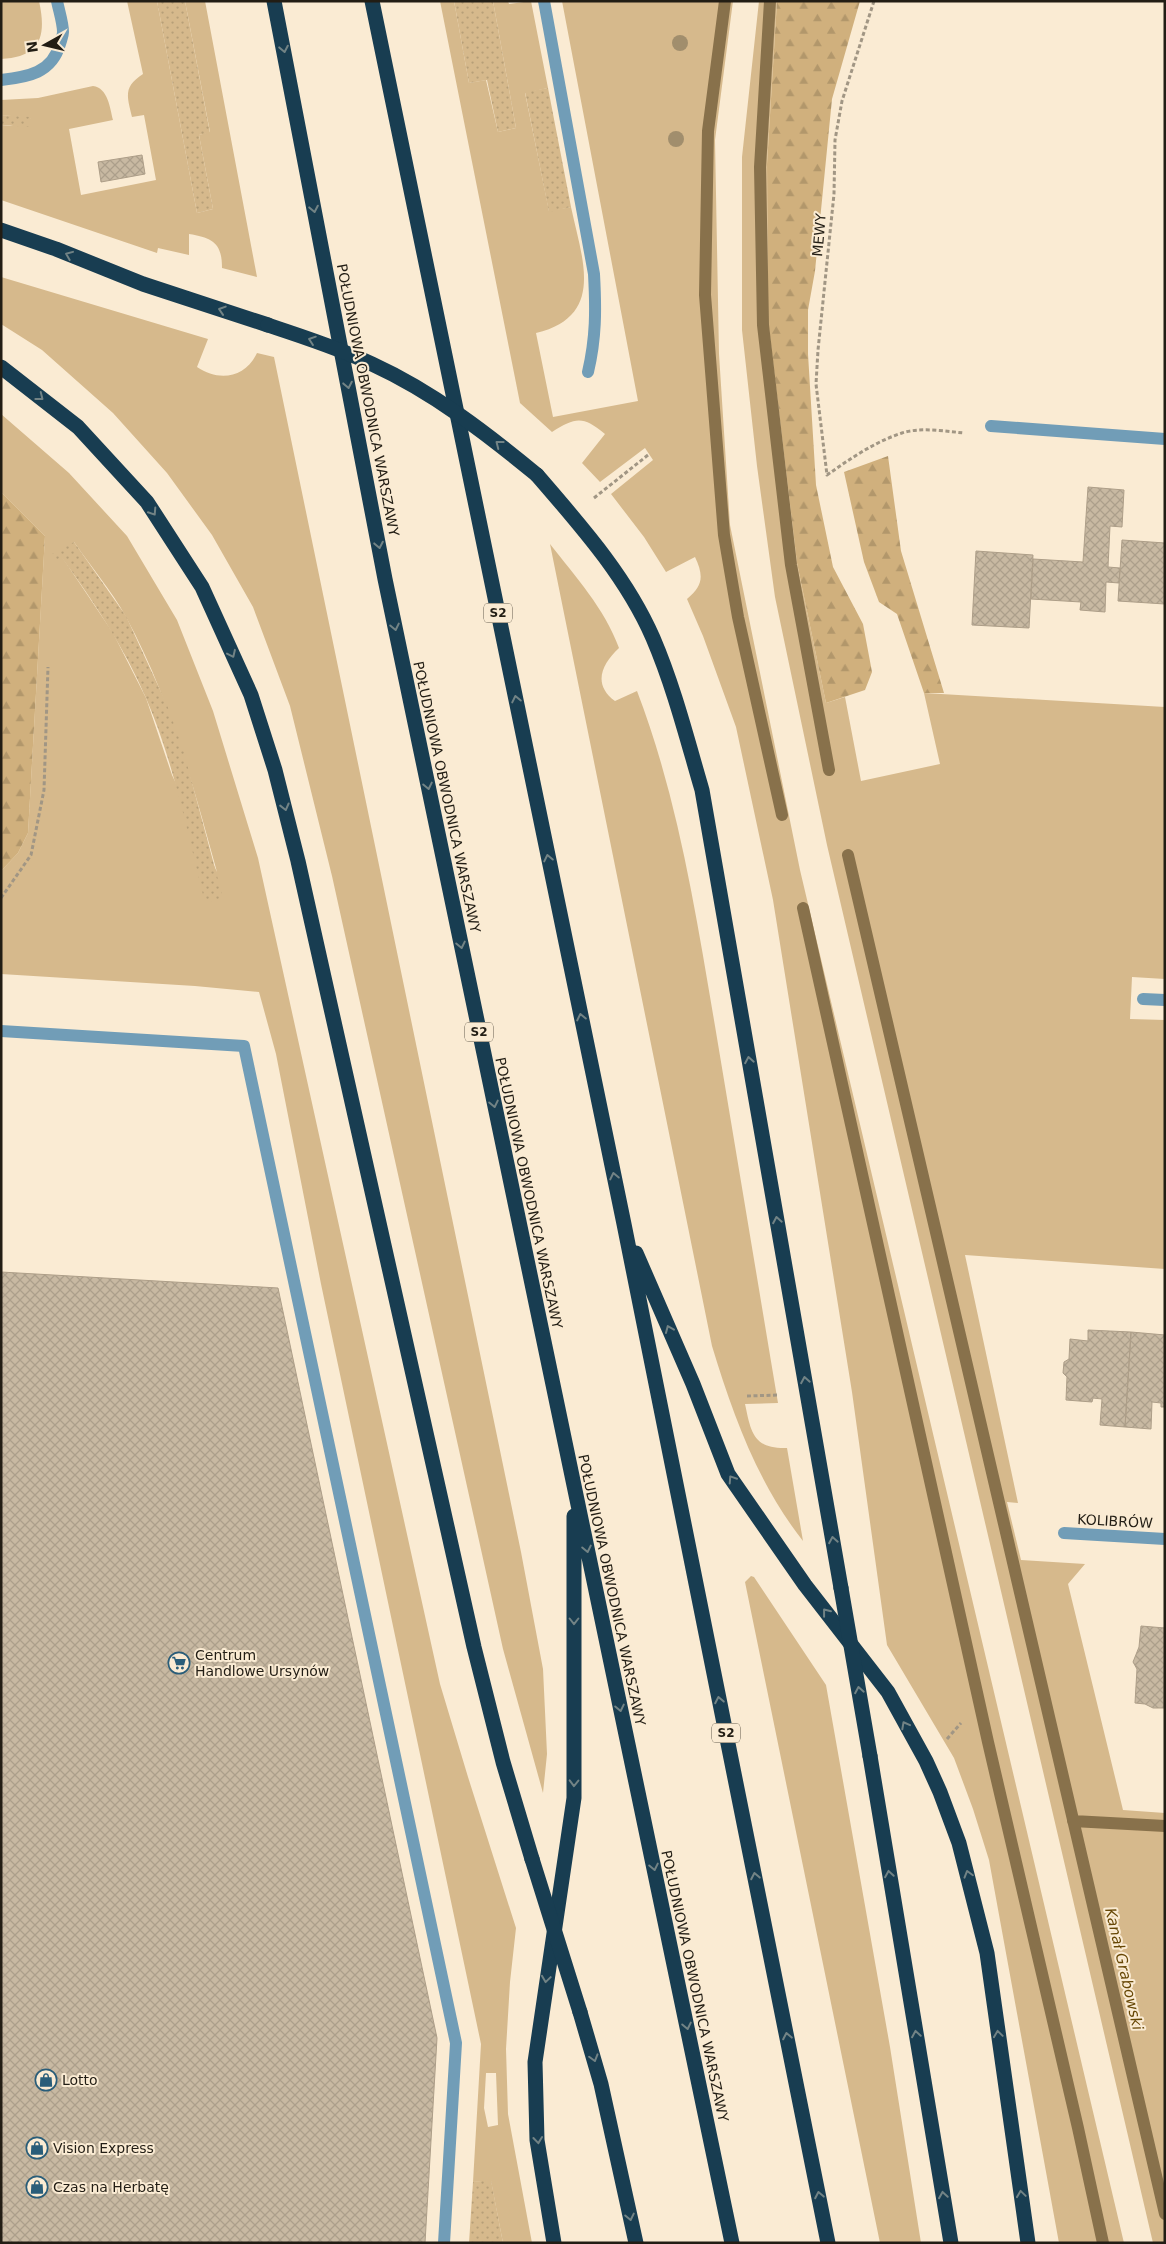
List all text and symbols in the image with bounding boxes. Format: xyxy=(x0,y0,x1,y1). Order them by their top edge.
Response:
north arrow xyxy=(20,20,70,70)
text: N xyxy=(23,40,41,54)
one-way arrow xyxy=(278,45,288,54)
one-way arrow xyxy=(309,204,319,213)
street label: MEWY xyxy=(809,212,829,257)
one-way arrow xyxy=(65,250,74,261)
street label: POŁUDNIOWA OBWODNICA WARSZAWY xyxy=(334,262,402,538)
one-way arrow xyxy=(218,306,226,316)
one-way arrow xyxy=(309,336,317,346)
one-way arrow xyxy=(343,381,353,390)
one-way arrow xyxy=(34,391,44,400)
one-way arrow xyxy=(496,442,505,450)
one-way arrow xyxy=(147,507,156,516)
one-way arrow xyxy=(373,541,384,549)
road number: S2 xyxy=(484,604,512,622)
one-way arrow xyxy=(390,622,400,631)
one-way arrow xyxy=(226,649,237,658)
street label: POŁUDNIOWA OBWODNICA WARSZAWY xyxy=(410,660,484,935)
one-way arrow xyxy=(511,694,521,703)
one-way arrow xyxy=(423,782,433,790)
one-way arrow xyxy=(279,803,289,811)
one-way arrow xyxy=(544,854,554,862)
one-way arrow xyxy=(456,941,466,950)
one-way arrow xyxy=(576,1013,587,1022)
road number: S2 xyxy=(465,1022,493,1042)
one-way arrow xyxy=(745,1055,755,1064)
street label: POŁUDNIOWA OBWODNICA WARSZAWY xyxy=(492,1056,566,1331)
one-way arrow xyxy=(489,1100,499,1109)
one-way arrow xyxy=(609,1172,620,1181)
one-way arrow xyxy=(773,1215,783,1224)
one-way arrow xyxy=(665,1325,676,1334)
one-way arrow xyxy=(800,1375,810,1384)
street label: POŁUDNIOWA OBWODNICA WARSZAWY xyxy=(575,1453,649,1728)
one-way arrow xyxy=(728,1475,738,1484)
street label: KOLIBRÓW xyxy=(1077,1510,1153,1531)
one-way arrow xyxy=(828,1535,838,1544)
one-way arrow xyxy=(581,1545,592,1554)
one-way arrow xyxy=(823,1609,831,1618)
one-way arrow xyxy=(569,1618,579,1625)
place label: Centrum Handlowe Ursynów xyxy=(195,1647,329,1679)
supermarket icon: Centrum Handlowe Ursynów xyxy=(167,1651,191,1675)
one-way arrow xyxy=(854,1686,864,1695)
one-way arrow xyxy=(715,1695,725,1704)
one-way arrow xyxy=(615,1704,625,1713)
one-way arrow xyxy=(901,1721,911,1730)
road number: S2 xyxy=(712,1724,740,1742)
one-way arrow xyxy=(569,1780,580,1788)
street label: POŁUDNIOWA OBWODNICA WARSZAWY xyxy=(658,1849,732,2124)
one-way arrow xyxy=(648,1863,659,1872)
one-way arrow xyxy=(885,1870,895,1878)
one-way arrow xyxy=(963,1870,974,1879)
one-way arrow xyxy=(750,1872,760,1881)
water label: Kanał Grabowski xyxy=(1101,1906,1147,2033)
one-way arrow xyxy=(541,1975,552,1983)
one-way arrow xyxy=(681,2022,692,2031)
one-way arrow xyxy=(994,2029,1004,2038)
one-way arrow xyxy=(911,2030,922,2038)
one-way arrow xyxy=(782,2031,792,2040)
one-way arrow xyxy=(588,2054,598,2062)
shop icon: Lotto xyxy=(34,2068,58,2092)
place label: Lotto xyxy=(62,2072,98,2088)
shop icon: Vision Express xyxy=(25,2136,49,2160)
one-way arrow xyxy=(532,2136,543,2144)
place label: Vision Express xyxy=(53,2140,154,2156)
shop icon: Czas na Herbatę xyxy=(25,2175,49,2199)
place label: Czas na Herbatę xyxy=(53,2179,169,2195)
one-way arrow xyxy=(938,2190,948,2199)
one-way arrow xyxy=(1017,2190,1027,2199)
one-way arrow xyxy=(814,2191,824,2199)
one-way arrow xyxy=(625,2212,635,2221)

